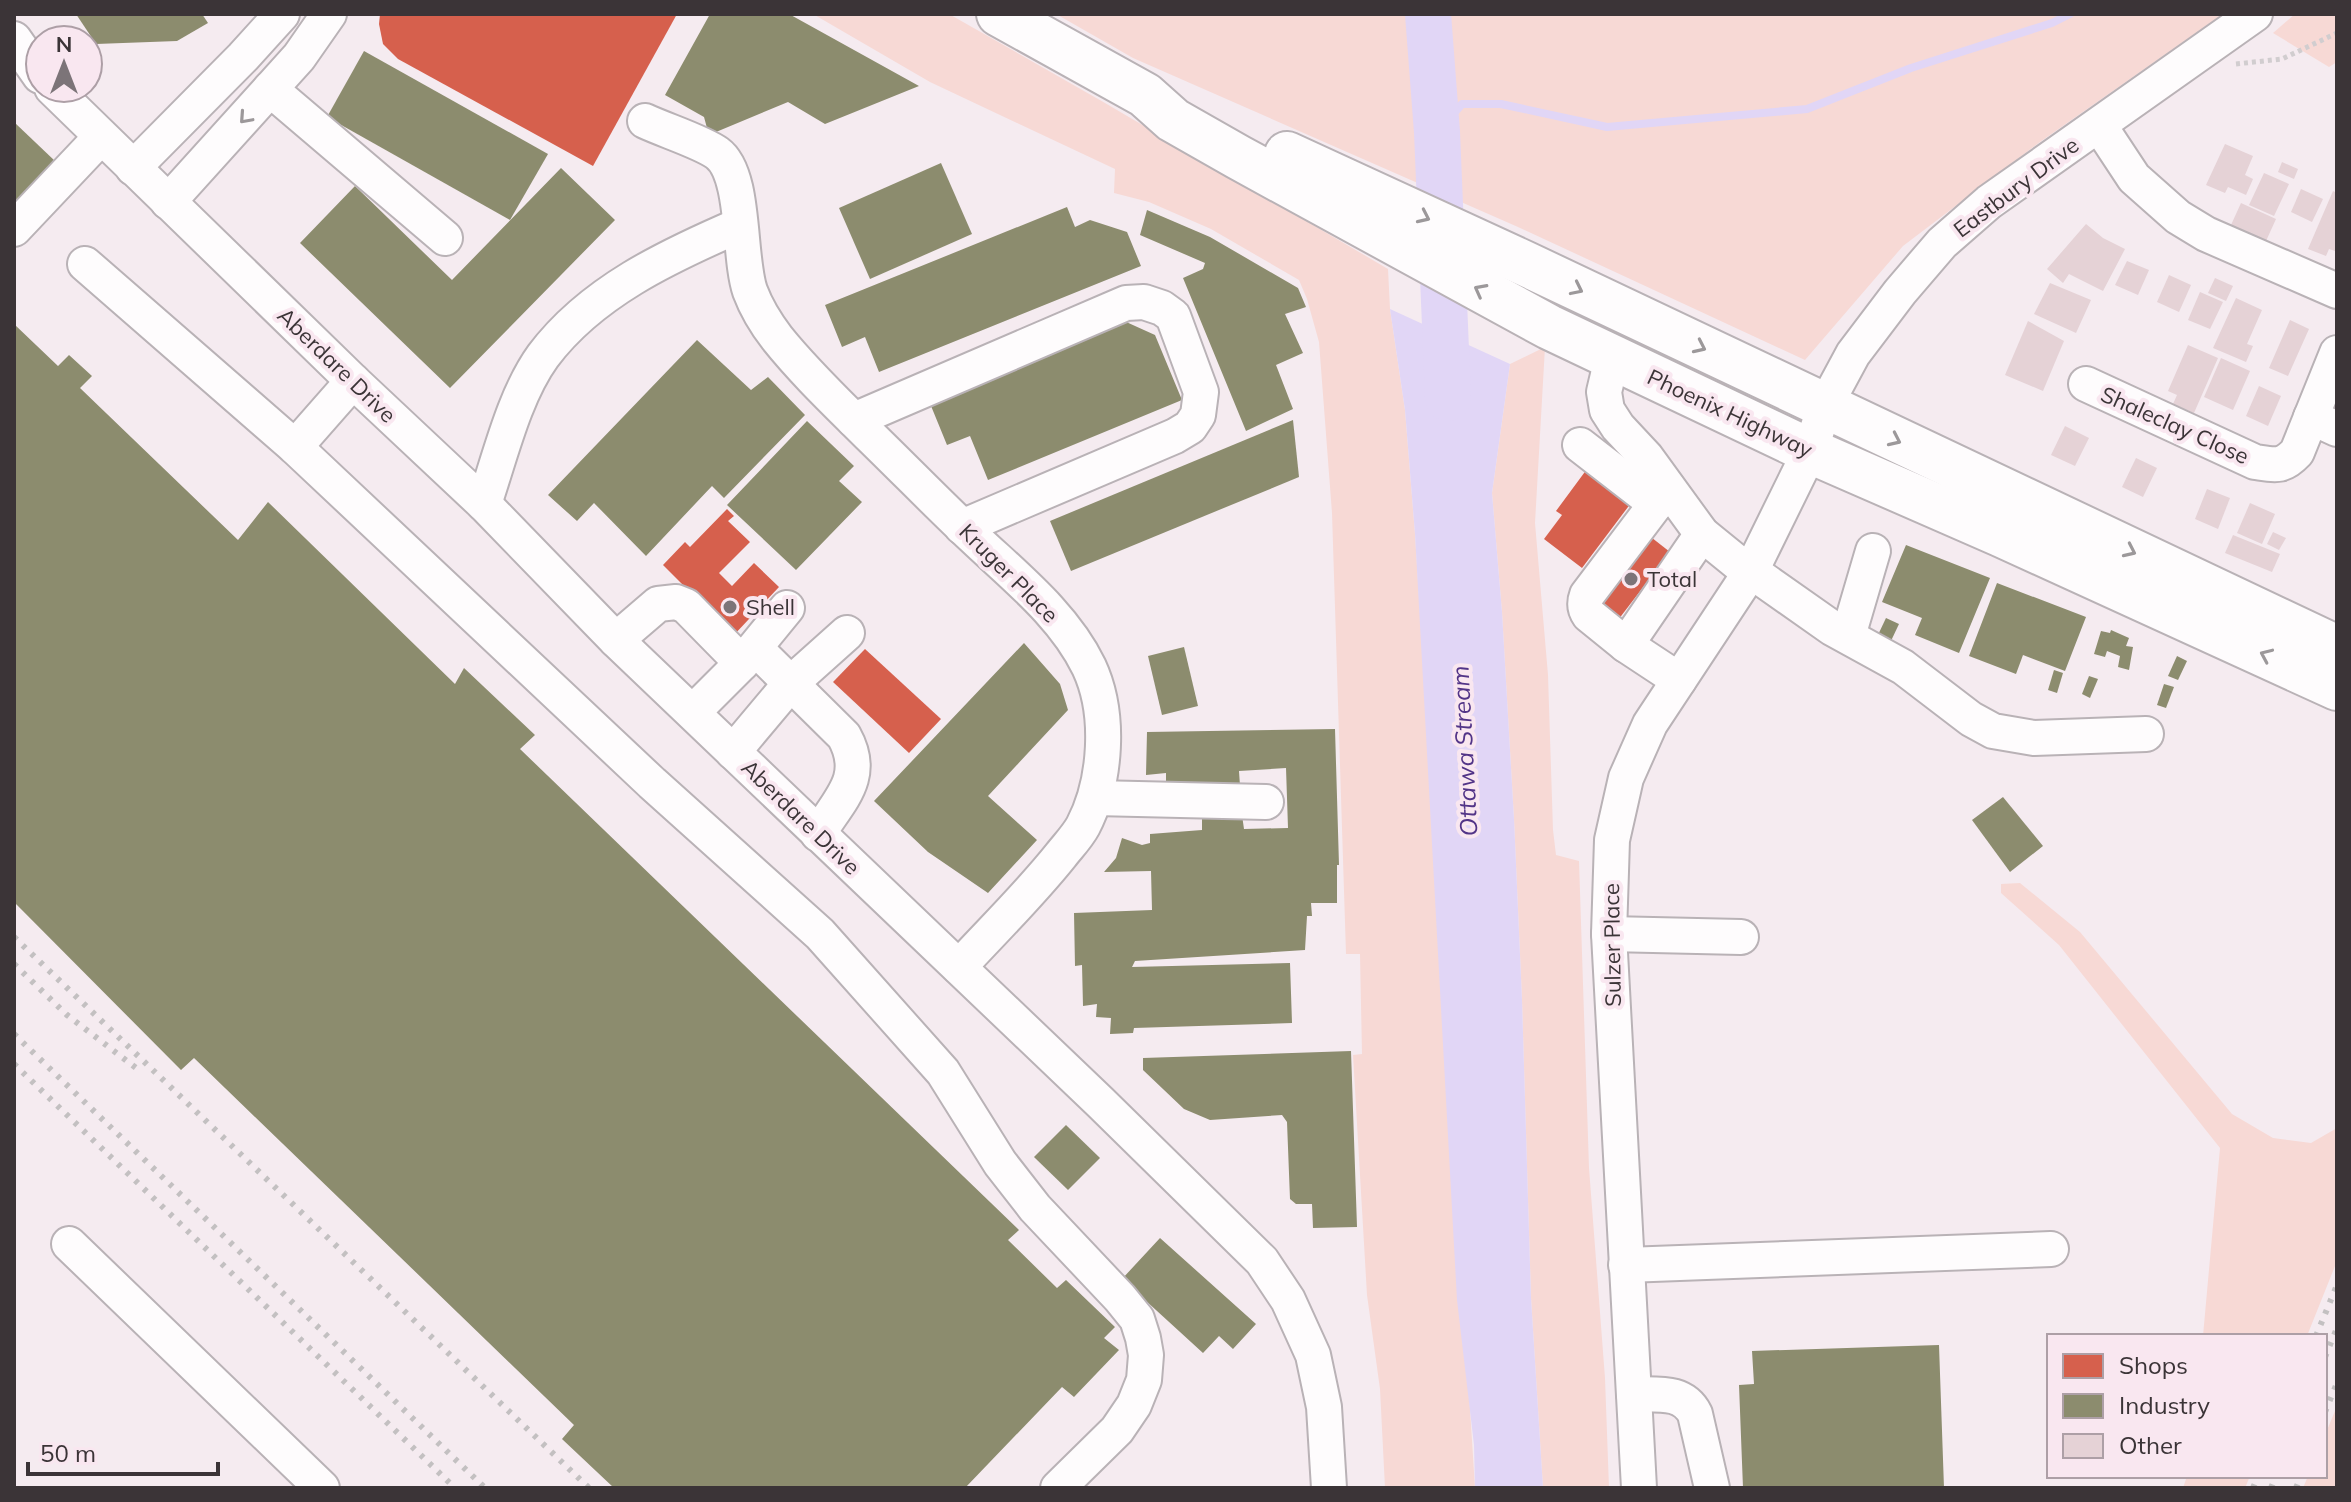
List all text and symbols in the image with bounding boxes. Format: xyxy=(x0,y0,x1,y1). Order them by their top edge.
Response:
north arrow xyxy=(24,24,104,104)
text: N xyxy=(56,30,72,58)
one-way arrow xyxy=(240,108,254,123)
street label: Eastbury Drive xyxy=(1948,131,2084,243)
one-way arrow xyxy=(1416,208,1430,224)
one-way arrow xyxy=(1569,279,1584,295)
one-way arrow xyxy=(1475,284,1489,300)
street label: Aberdare Drive xyxy=(272,301,402,429)
one-way arrow xyxy=(1691,337,1706,353)
street label: Phoenix Highway xyxy=(1643,362,1817,464)
street label: Shaleclay Close xyxy=(2097,380,2253,470)
one-way arrow xyxy=(1887,430,1902,446)
street label: Kruger Place xyxy=(953,517,1065,629)
one-way arrow xyxy=(2122,541,2137,557)
place label: Total xyxy=(1647,565,1697,593)
marker: Total xyxy=(1622,570,1640,588)
place label: Shell xyxy=(746,593,795,621)
marker: Shell xyxy=(721,598,739,616)
one-way arrow xyxy=(2260,649,2274,665)
water label: Ottawa Stream xyxy=(1445,665,1483,837)
street label: Aberdare Drive xyxy=(736,753,866,881)
street label: Sulzer Place xyxy=(1597,883,1627,1007)
legend xyxy=(2047,1334,2327,1478)
text: Shops xyxy=(2119,1350,2188,1380)
text: Industry xyxy=(2119,1390,2210,1420)
scale bar xyxy=(28,1426,218,1476)
text: Other xyxy=(2119,1430,2182,1460)
text: 50 m xyxy=(40,1438,96,1468)

